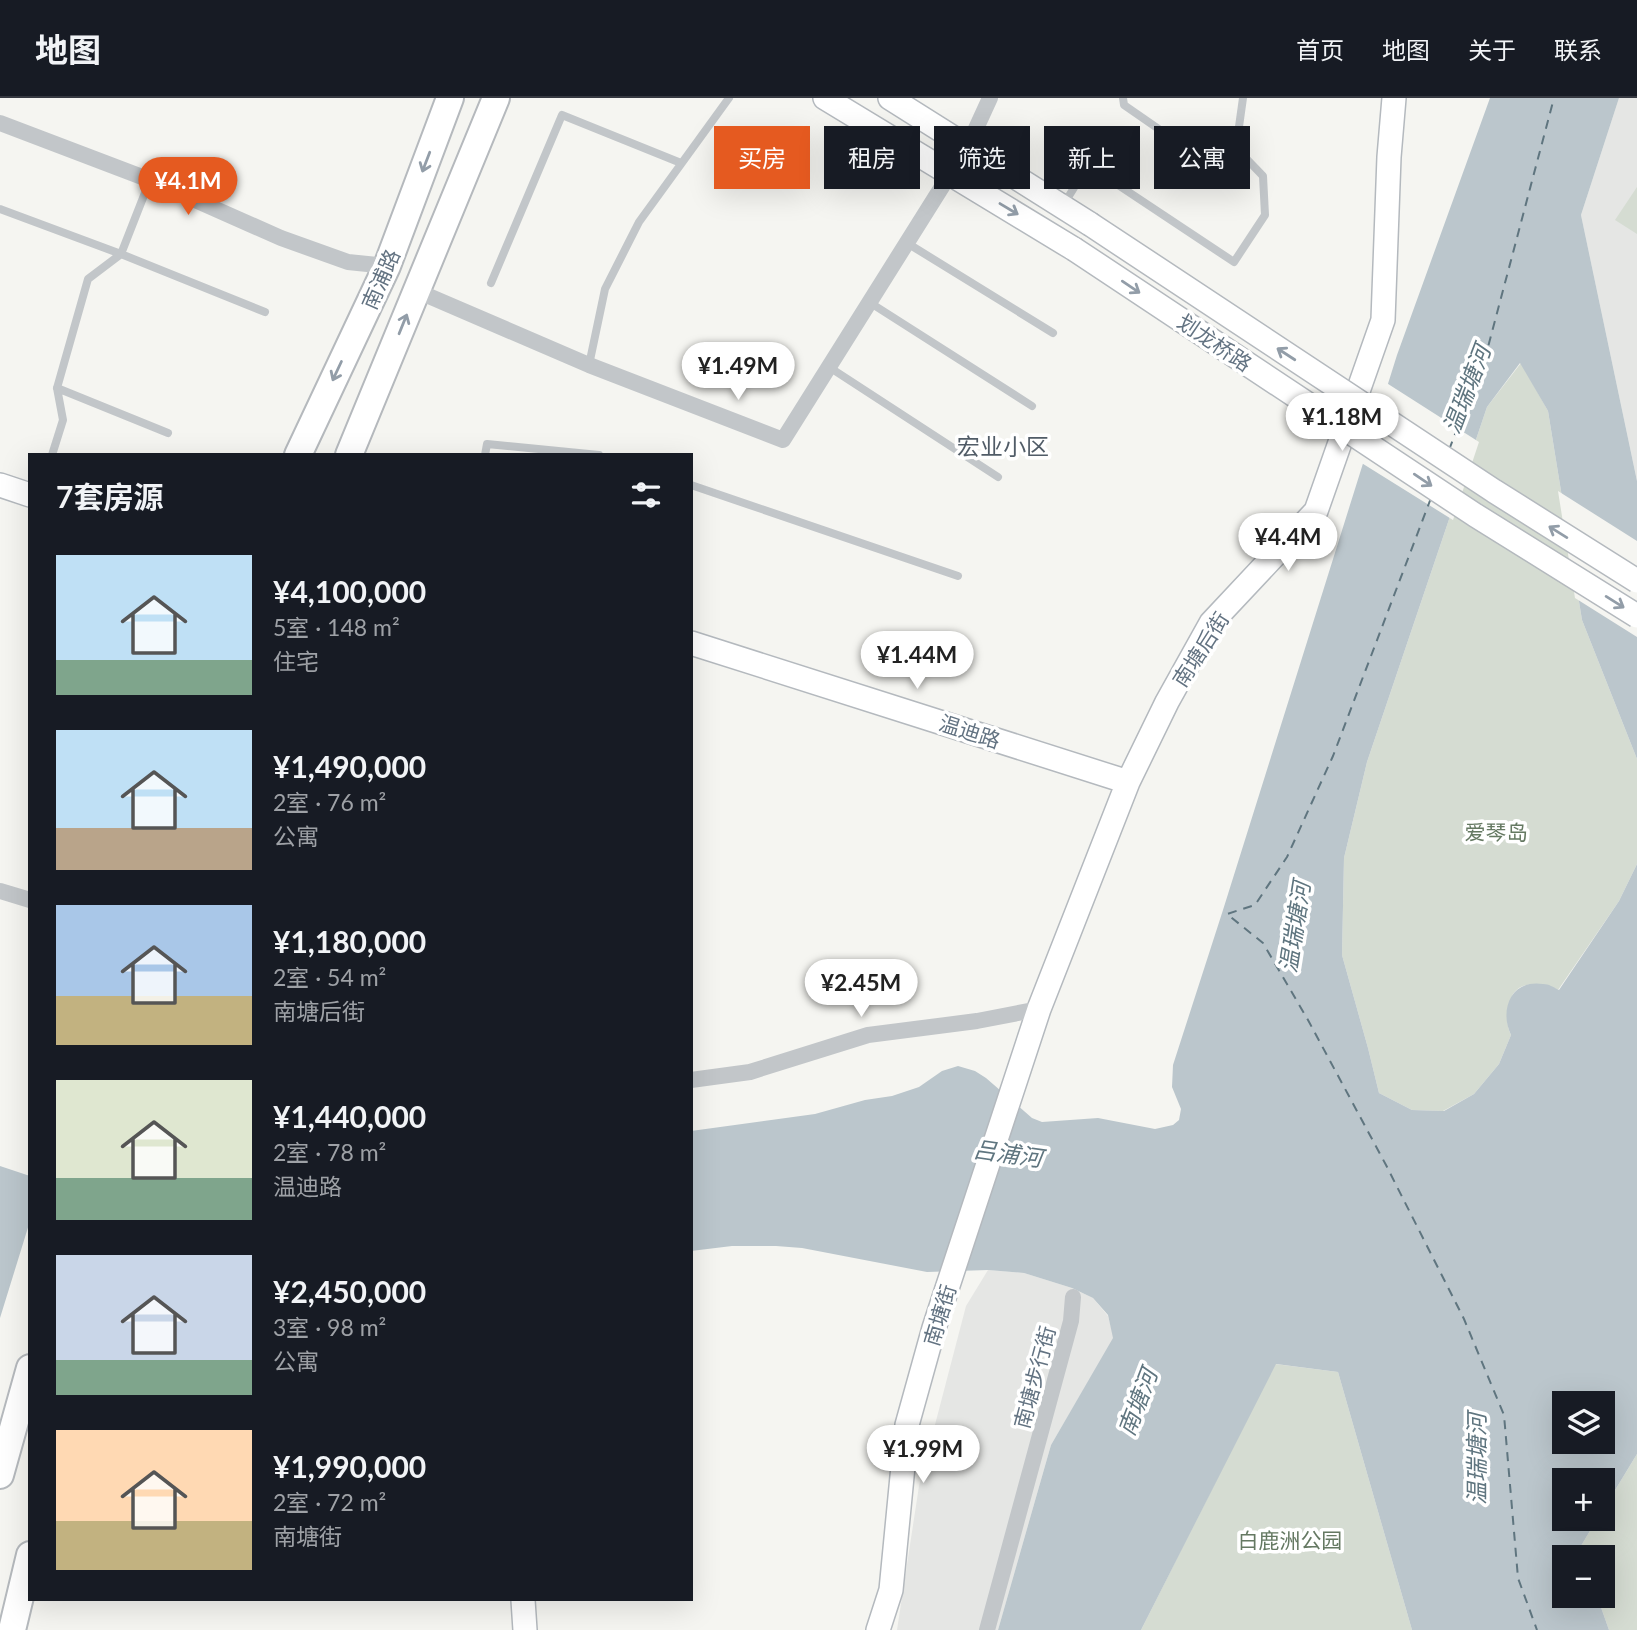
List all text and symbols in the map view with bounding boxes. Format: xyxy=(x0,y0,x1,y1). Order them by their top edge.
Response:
text: 地图 xyxy=(35,29,101,69)
text: 首页 xyxy=(1296,35,1344,64)
text: 地图 xyxy=(1382,35,1430,64)
text: 关于 xyxy=(1468,35,1516,64)
text: 联系 xyxy=(1554,35,1602,64)
chip: 买房 xyxy=(714,126,810,189)
chip: 租房 xyxy=(824,126,920,189)
chip: 筛选 xyxy=(934,126,1030,189)
chip: 新上 xyxy=(1044,126,1140,189)
chip: 公寓 xyxy=(1154,126,1250,189)
one-way arrow xyxy=(419,150,431,172)
pin: ¥4.1M xyxy=(139,158,237,217)
text: ¥4.1M xyxy=(154,166,222,194)
one-way arrow xyxy=(998,203,1018,217)
street label: 南浦路 xyxy=(356,245,404,313)
one-way arrow xyxy=(1121,279,1140,294)
street label: 划龙桥路 xyxy=(1173,308,1257,376)
one-way arrow xyxy=(397,313,410,335)
water label: 温瑞塘河 xyxy=(1436,337,1497,437)
pin: ¥1.49M xyxy=(681,342,795,402)
one-way arrow xyxy=(1277,346,1296,361)
text: ¥1.49M xyxy=(698,351,778,379)
one-way arrow xyxy=(330,360,344,381)
pin: ¥1.18M xyxy=(1285,394,1399,453)
text: ¥1.18M xyxy=(1302,402,1382,430)
district label: 宏业小区 xyxy=(957,432,1049,460)
one-way arrow xyxy=(1413,473,1432,488)
icon: filters xyxy=(627,476,665,514)
text: 7套房源 xyxy=(56,478,163,514)
pin: ¥4.4M xyxy=(1239,514,1337,573)
text: ¥4.4M xyxy=(1254,522,1322,550)
one-way arrow xyxy=(1549,524,1569,538)
text: ¥4,100,000 xyxy=(273,573,426,609)
icon: home xyxy=(112,583,196,667)
one-way arrow xyxy=(1604,596,1624,610)
street label: 南塘后街 xyxy=(1167,607,1233,691)
text: 5室 · 148 m² xyxy=(273,613,400,641)
pin: ¥1.44M xyxy=(860,632,974,691)
text: ¥1.44M xyxy=(877,640,957,668)
text: 住宅 xyxy=(273,647,319,675)
street label: 温迪路 xyxy=(936,709,1004,753)
text: ¥1,490,000 xyxy=(273,748,426,784)
icon: home xyxy=(112,758,196,842)
text: 2室 · 76 m² xyxy=(273,788,386,816)
park label: 爱琴岛 xyxy=(1465,819,1528,844)
text: 公寓 xyxy=(273,822,319,850)
water label: 温瑞塘河 xyxy=(1273,875,1316,975)
text: ¥1,180,000 xyxy=(273,923,426,959)
icon: home xyxy=(112,933,196,1017)
pin: ¥2.45M xyxy=(804,960,918,1019)
text: 2室 · 54 m² xyxy=(273,963,386,991)
text: ¥2.45M xyxy=(821,968,901,996)
text: 南塘后街 xyxy=(273,997,365,1025)
text: ¥1,440,000 xyxy=(273,1098,426,1134)
icon: home xyxy=(112,1108,196,1192)
water label: 吕浦河 xyxy=(972,1134,1048,1172)
text: 2室 · 78 m² xyxy=(273,1138,386,1166)
text: 温迪路 xyxy=(273,1172,342,1200)
text: ¥2,450,000 xyxy=(273,1273,426,1309)
street label: 南塘街 xyxy=(918,1281,960,1349)
icon: home xyxy=(112,1283,196,1367)
text: 3室 · 98 m² xyxy=(273,1313,386,1341)
street label: 南塘步行街 xyxy=(1008,1323,1060,1431)
text: 公寓 xyxy=(273,1347,319,1375)
water label: 南塘河 xyxy=(1112,1361,1164,1439)
map controls xyxy=(1552,1391,1615,1608)
button: layers xyxy=(1552,1391,1615,1454)
water label: 温瑞塘河 xyxy=(1462,1409,1490,1505)
pin: ¥1.99M xyxy=(866,1426,980,1485)
text: ¥1.99M xyxy=(883,1434,963,1462)
text: ¥1,990,000 xyxy=(273,1448,426,1484)
icon: home xyxy=(112,1458,196,1542)
button: + xyxy=(1552,1468,1615,1531)
text: 2室 · 72 m² xyxy=(273,1488,386,1516)
text: 南塘街 xyxy=(273,1522,342,1550)
park label: 白鹿洲公园 xyxy=(1238,1527,1343,1552)
button: − xyxy=(1552,1545,1615,1608)

